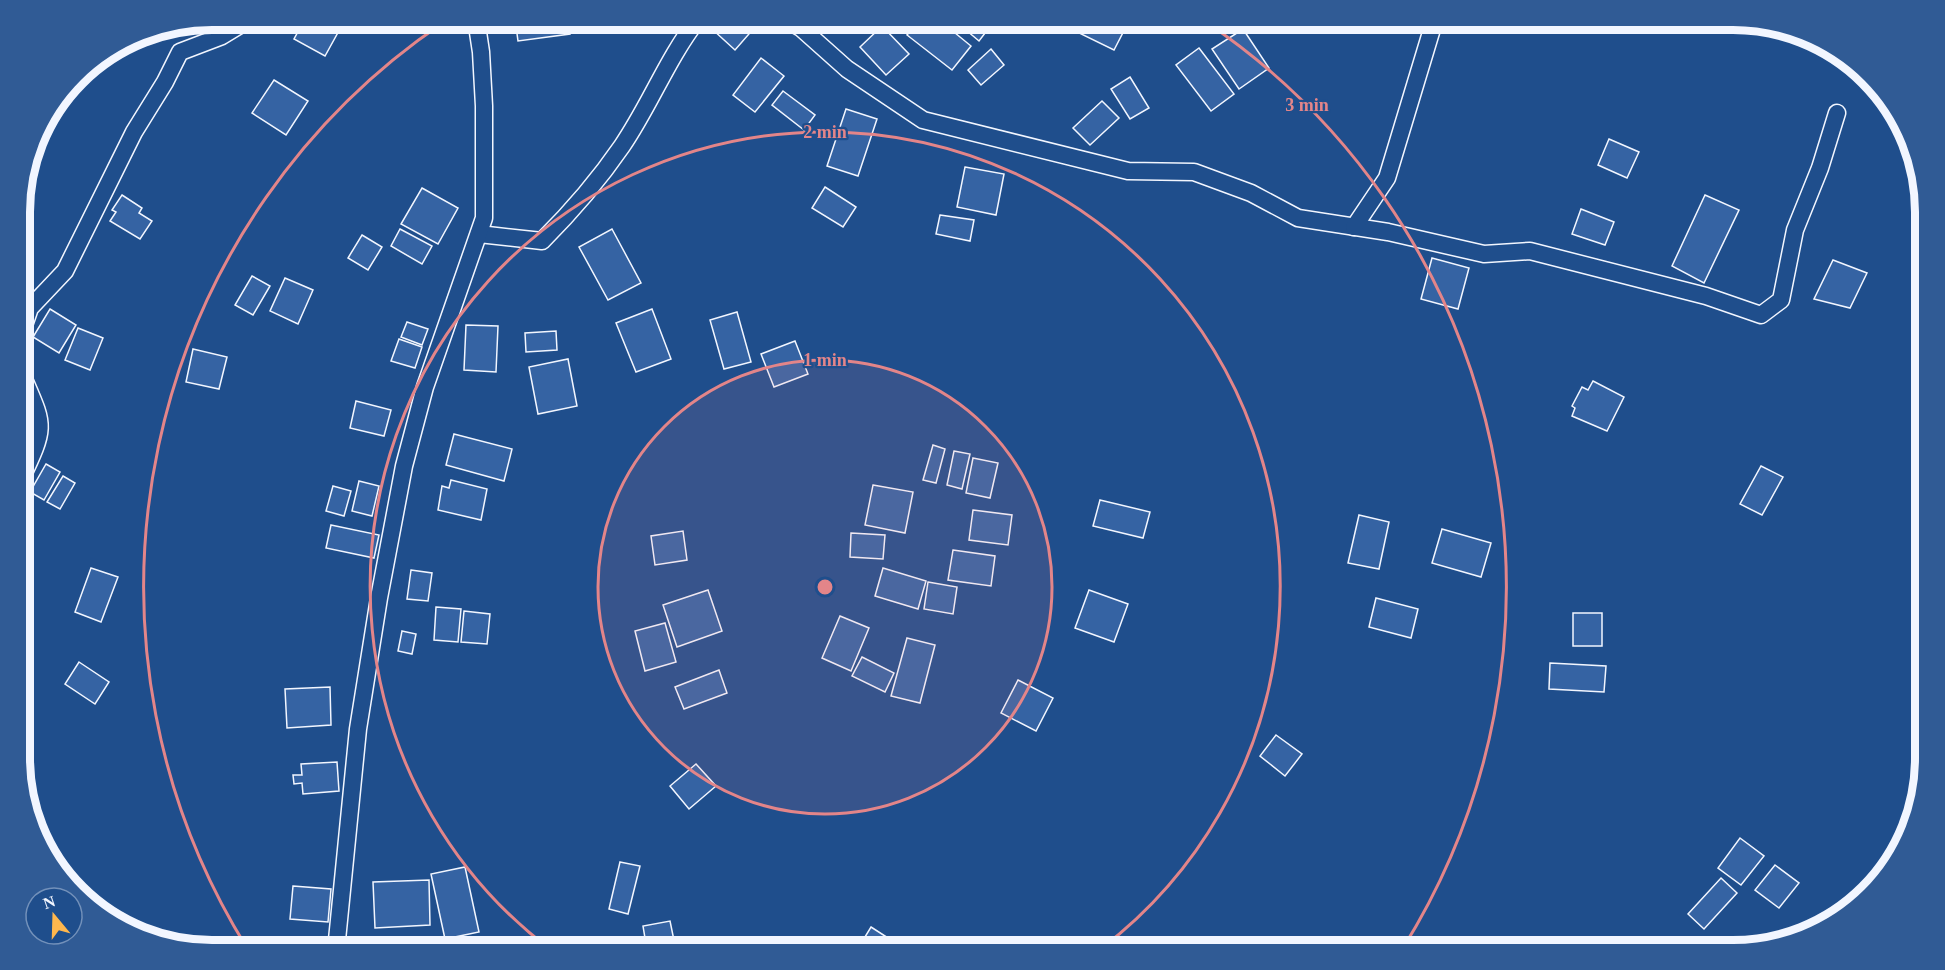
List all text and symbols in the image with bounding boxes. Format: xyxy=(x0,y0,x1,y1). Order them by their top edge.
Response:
text: 3 min xyxy=(1285,95,1329,115)
text: 2 min xyxy=(803,122,847,142)
text: 1 min xyxy=(803,350,847,370)
centre of rings xyxy=(815,577,835,597)
north arrow xyxy=(24,886,84,946)
text: N xyxy=(41,892,58,912)

